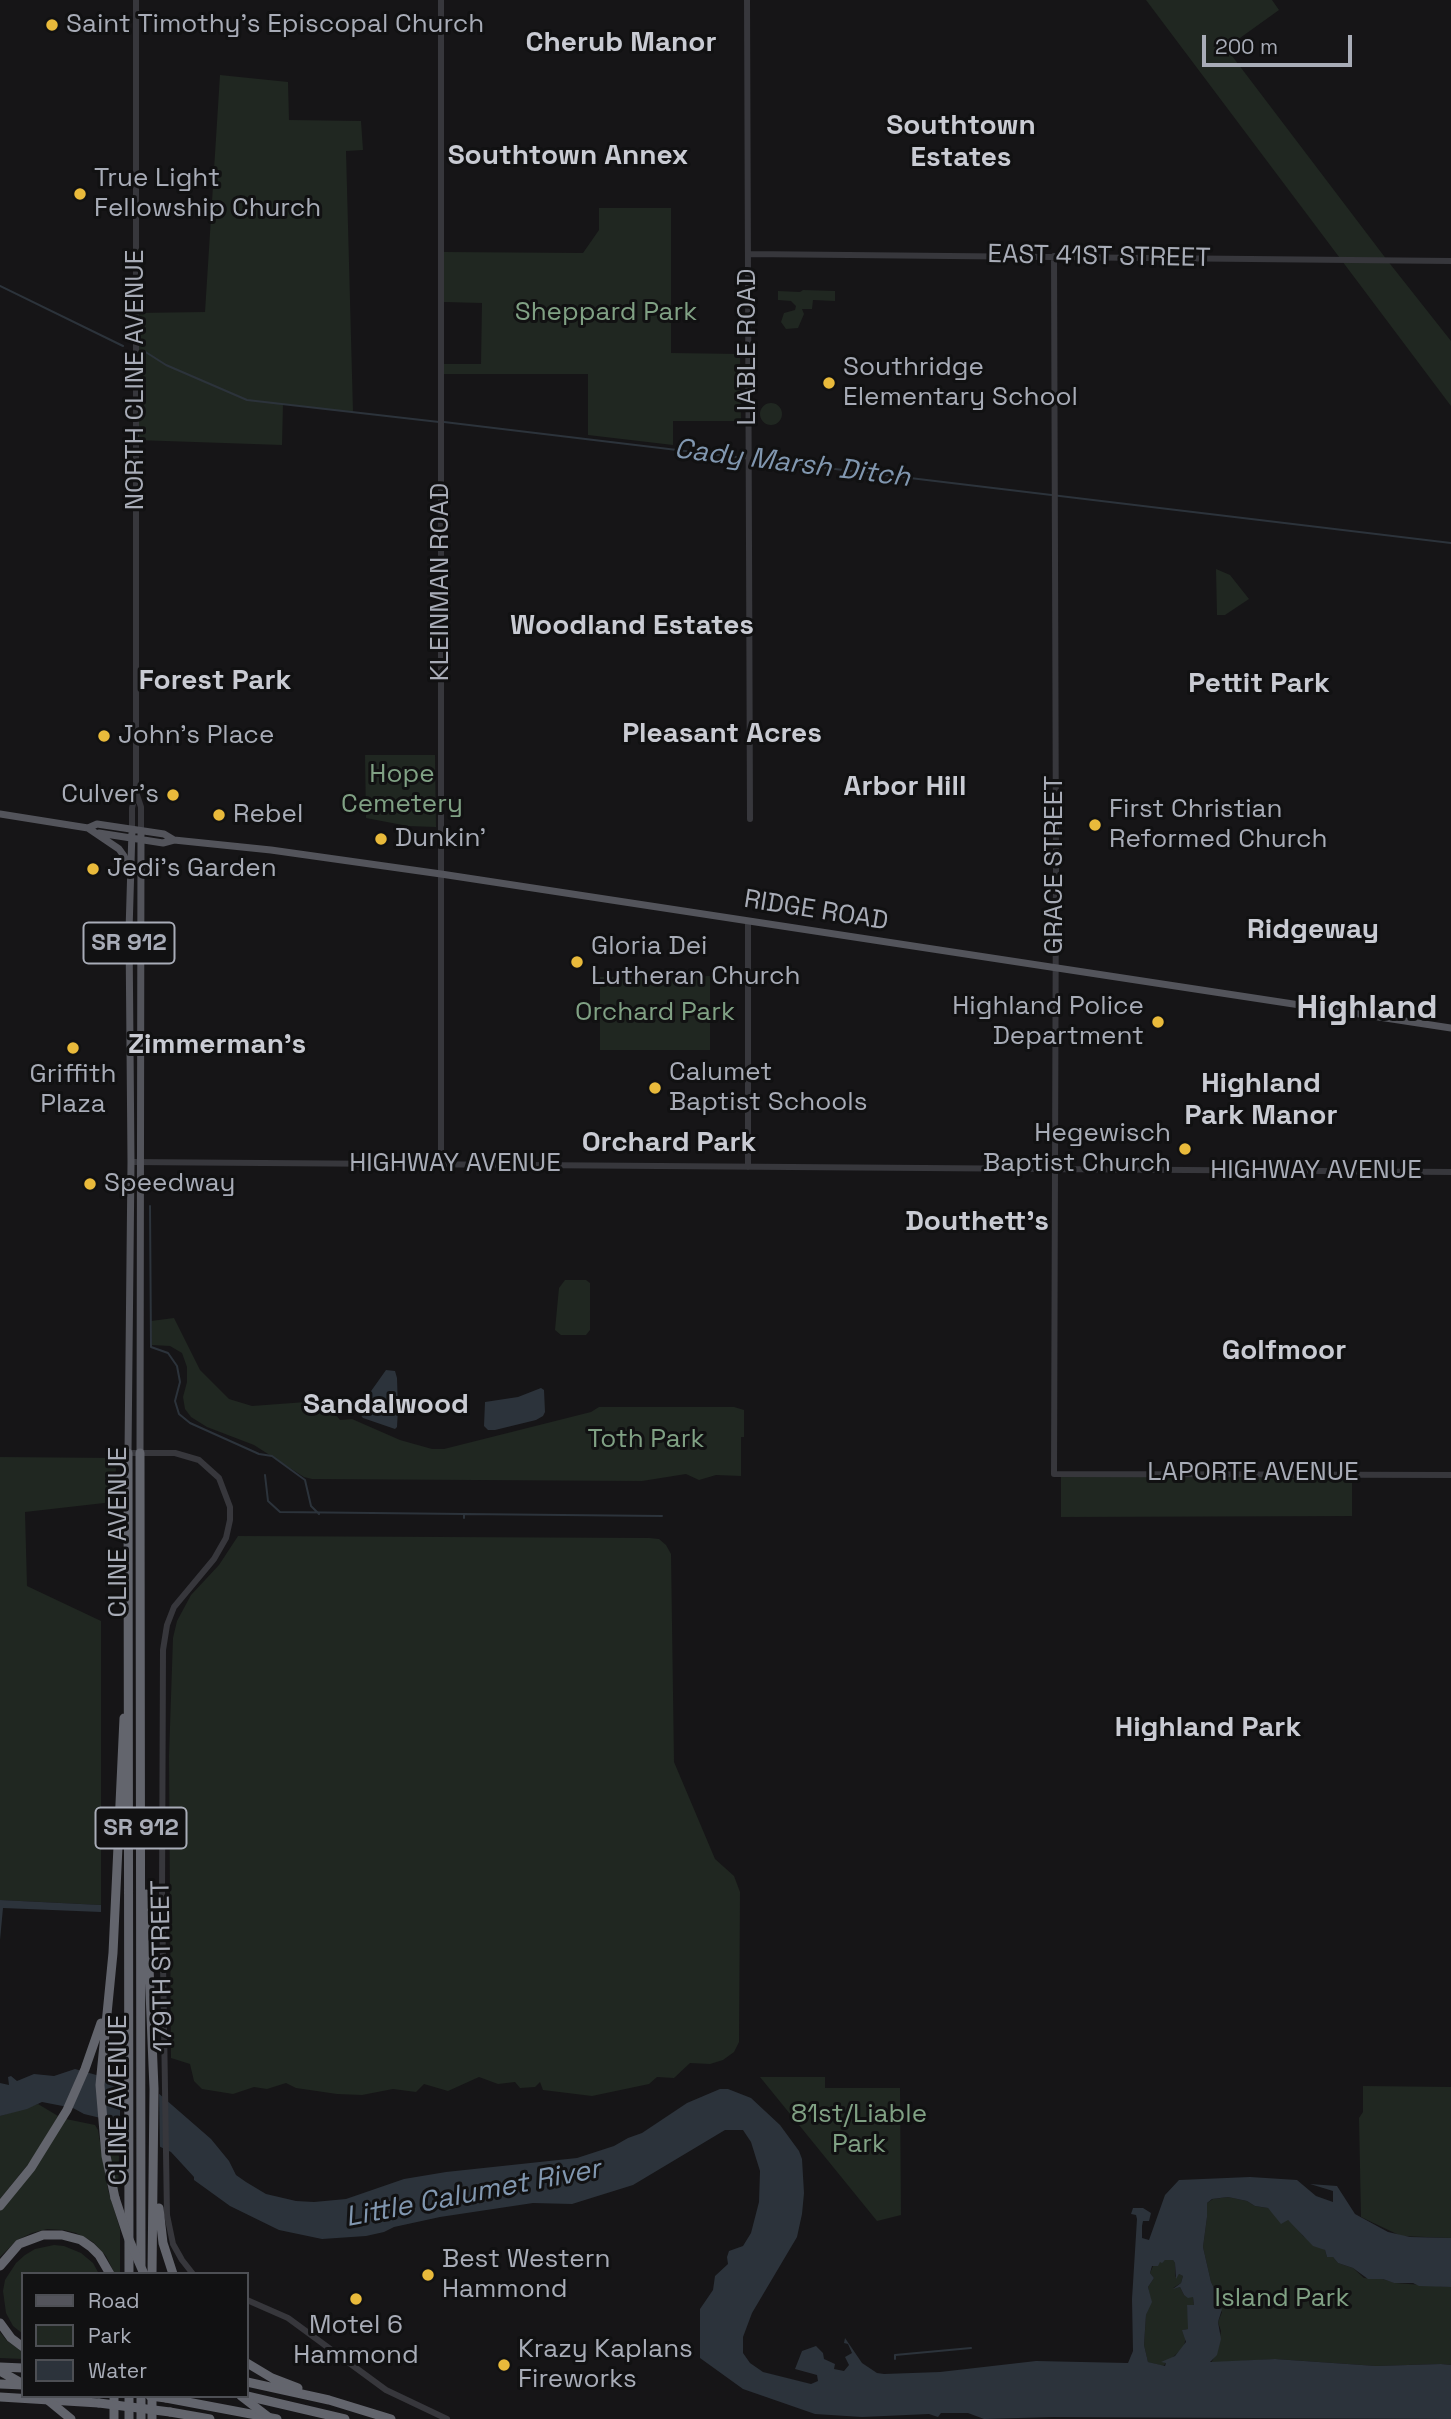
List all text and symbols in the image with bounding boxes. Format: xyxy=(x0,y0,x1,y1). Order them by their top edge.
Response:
place label: Saint Timothy's Episcopal Church xyxy=(66,9,484,41)
marker: Saint Timothy's Episcopal Church xyxy=(44,17,60,33)
scale bar xyxy=(1206,21,1356,65)
district label: Cherub Manor xyxy=(525,26,717,60)
text: 200 m xyxy=(1215,33,1278,60)
district label: Southtown Estates xyxy=(886,109,1036,175)
district label: Southtown Annex xyxy=(448,139,688,173)
place label: True Light Fellowship Church xyxy=(94,163,321,224)
marker: True Light Fellowship Church xyxy=(72,186,88,202)
street label: EAST 41ST STREET xyxy=(987,239,1211,275)
street label: NORTH CLINE AVENUE xyxy=(120,250,152,510)
street label: LIABLE ROAD xyxy=(732,269,764,425)
park label: Sheppard Park xyxy=(515,297,697,329)
place label: Southridge Elementary School xyxy=(843,352,1078,414)
marker: Southridge Elementary School xyxy=(821,375,837,391)
water label: Cady Marsh Ditch xyxy=(672,433,912,495)
street label: KLEINMAN ROAD xyxy=(425,483,457,681)
district label: Woodland Estates xyxy=(510,609,754,643)
district label: Forest Park xyxy=(139,664,291,698)
district label: Pettit Park xyxy=(1188,667,1330,701)
district label: Pleasant Acres xyxy=(622,717,822,751)
place label: John's Place xyxy=(118,720,274,752)
marker: John's Place xyxy=(96,728,112,744)
park label: Hope Cemetery xyxy=(341,759,463,820)
district label: Arbor Hill xyxy=(844,770,966,804)
street label: GRACE STREET xyxy=(1039,775,1071,955)
place label: Culver's xyxy=(61,779,159,811)
marker: Culver's xyxy=(165,787,181,803)
place label: First Christian Reformed Church xyxy=(1109,794,1327,856)
place label: Rebel xyxy=(233,799,303,831)
marker: Rebel xyxy=(211,807,227,823)
marker: First Christian Reformed Church xyxy=(1087,817,1103,833)
place label: Dunkin' xyxy=(395,823,486,855)
marker: Dunkin' xyxy=(373,831,389,847)
place label: Jedi's Garden xyxy=(107,853,277,885)
marker: Jedi's Garden xyxy=(85,861,101,877)
street label: RIDGE ROAD xyxy=(742,884,890,938)
district label: Ridgeway xyxy=(1247,913,1379,947)
road number: SR 912 xyxy=(83,923,174,964)
place label: Gloria Dei Lutheran Church xyxy=(591,931,800,992)
marker: Gloria Dei Lutheran Church xyxy=(569,954,585,970)
district label: Highland xyxy=(1296,989,1438,1029)
place label: Highland Police Department xyxy=(952,991,1144,1052)
park label: Orchard Park xyxy=(575,997,735,1029)
marker: Highland Police Department xyxy=(1150,1014,1166,1030)
district label: Zimmerman's xyxy=(128,1028,306,1062)
marker: Griffith Plaza xyxy=(65,1040,81,1056)
place label: Calumet Baptist Schools xyxy=(669,1057,867,1118)
place label: Griffith Plaza xyxy=(30,1059,116,1120)
district label: Highland Park Manor xyxy=(1184,1067,1338,1133)
marker: Calumet Baptist Schools xyxy=(647,1080,663,1096)
place label: Hegewisch Baptist Church xyxy=(983,1118,1171,1180)
district label: Orchard Park xyxy=(582,1126,756,1160)
marker: Hegewisch Baptist Church xyxy=(1177,1141,1193,1157)
street label: HIGHWAY AVENUE xyxy=(349,1148,561,1180)
street label: HIGHWAY AVENUE xyxy=(1210,1155,1422,1187)
place label: Speedway xyxy=(104,1168,235,1200)
marker: Speedway xyxy=(82,1176,98,1192)
district label: Douthett's xyxy=(905,1205,1049,1239)
district label: Golfmoor xyxy=(1222,1334,1346,1368)
district label: Sandalwood xyxy=(303,1388,469,1422)
park label: Toth Park xyxy=(588,1424,704,1456)
street label: CLINE AVENUE xyxy=(103,1447,135,1617)
street label: LAPORTE AVENUE xyxy=(1147,1457,1359,1489)
district label: Highland Park xyxy=(1115,1711,1301,1745)
road number: SR 912 xyxy=(96,1808,186,1849)
street label: 179TH STREET xyxy=(146,1880,180,2052)
street label: CLINE AVENUE xyxy=(103,2015,135,2185)
park label: 81st/Liable Park xyxy=(791,2099,927,2160)
water label: Little Calumet River xyxy=(343,2153,603,2235)
place label: Best Western Hammond xyxy=(442,2244,610,2306)
marker: Best Western Hammond xyxy=(420,2267,436,2283)
legend xyxy=(21,2272,248,2398)
park label: Island Park xyxy=(1215,2283,1349,2315)
text: Road xyxy=(88,2287,140,2314)
marker: Motel 6 Hammond xyxy=(348,2291,364,2307)
place label: Motel 6 Hammond xyxy=(293,2310,419,2372)
text: Park xyxy=(88,2322,132,2349)
place label: Krazy Kaplans Fireworks xyxy=(518,2334,693,2396)
text: Water xyxy=(88,2357,147,2384)
marker: Krazy Kaplans Fireworks xyxy=(496,2357,512,2373)

